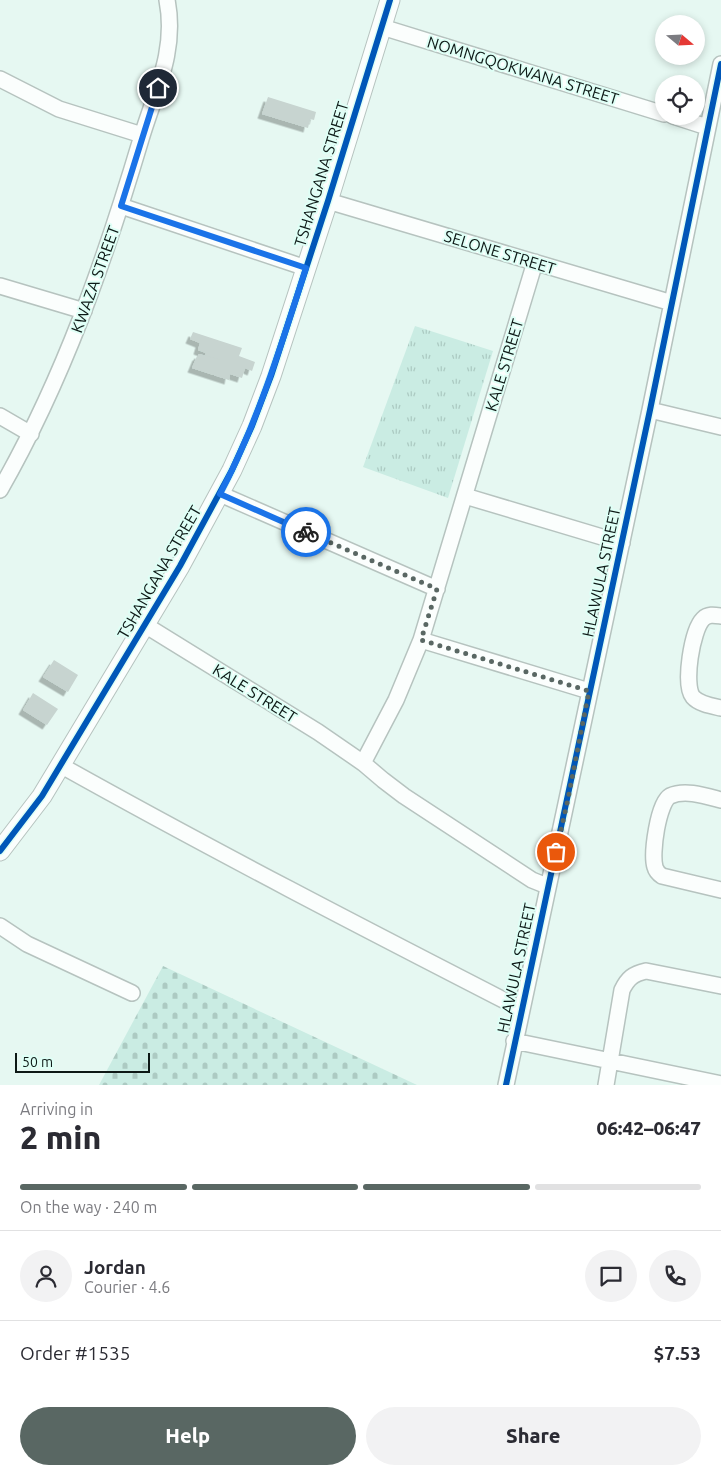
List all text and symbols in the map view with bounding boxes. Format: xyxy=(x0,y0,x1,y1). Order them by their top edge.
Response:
north arrow xyxy=(655,15,705,65)
map controls xyxy=(655,15,705,125)
street label: NOMNGQOKWANA STREET xyxy=(425,32,621,108)
pin xyxy=(137,67,179,109)
icon: home xyxy=(144,74,172,102)
button: locate xyxy=(655,75,705,125)
street label: TSHANGANA STREET xyxy=(290,99,352,249)
street label: KWAZA STREET xyxy=(67,223,123,335)
street label: SELONE STREET xyxy=(442,226,558,278)
street label: KALE STREET xyxy=(481,317,527,413)
street label: TSHANGANA STREET xyxy=(113,502,205,642)
street label: HLAWULA STREET xyxy=(578,505,624,639)
courier xyxy=(281,507,331,557)
icon: bike xyxy=(292,518,320,546)
street label: KALE STREET xyxy=(210,660,300,726)
pin xyxy=(535,831,577,873)
icon: bag xyxy=(542,838,570,866)
street label: HLAWULA STREET xyxy=(493,901,539,1035)
scale bar xyxy=(15,1050,150,1073)
text: 50 m xyxy=(22,1054,53,1070)
text: Arriving in xyxy=(20,1100,93,1118)
text: 06:42–06:47 xyxy=(596,1117,701,1139)
text: 2 min xyxy=(20,1119,101,1155)
text: On the way · 240 m xyxy=(20,1198,157,1216)
button: person xyxy=(20,1250,72,1302)
button: chat xyxy=(585,1250,637,1302)
button: phone xyxy=(649,1250,701,1302)
text: Jordan xyxy=(84,1256,146,1278)
text: Courier · 4.6 xyxy=(84,1278,170,1296)
text: Order #1535 xyxy=(20,1342,130,1364)
text: $7.53 xyxy=(653,1342,701,1364)
button: Help xyxy=(20,1407,356,1465)
button: Share xyxy=(366,1407,701,1465)

